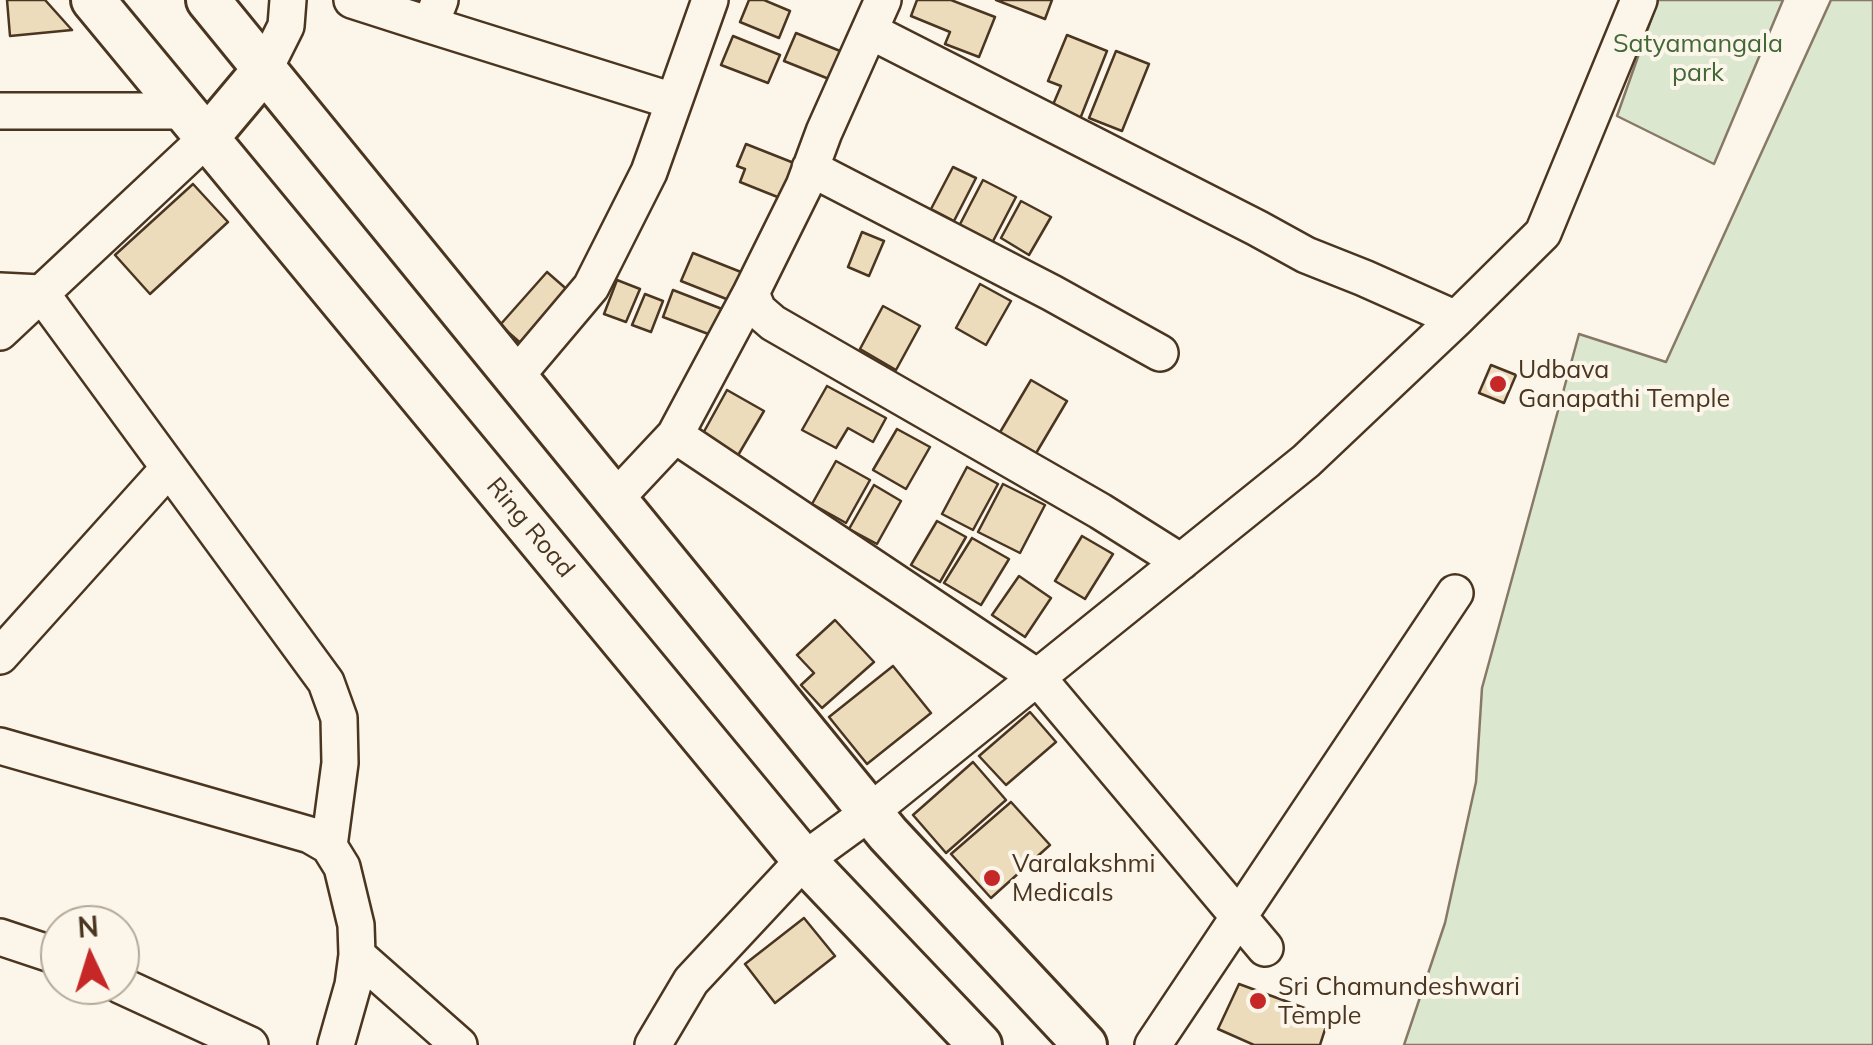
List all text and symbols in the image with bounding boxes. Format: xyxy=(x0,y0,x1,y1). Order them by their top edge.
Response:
park label: Satyamangala park xyxy=(1613,29,1783,88)
place label: Udbava Ganapathi Temple xyxy=(1518,355,1730,414)
marker: Udbava Ganapathi Temple xyxy=(1487,373,1509,395)
street label: Ring Road xyxy=(480,472,580,584)
place label: Varalakshmi Medicals xyxy=(1012,849,1156,908)
marker: Varalakshmi Medicals xyxy=(981,867,1003,889)
north arrow xyxy=(40,905,140,1005)
text: N xyxy=(76,908,100,945)
place label: Sri Chamundeshwari Temple xyxy=(1278,972,1520,1031)
marker: Sri Chamundeshwari Temple xyxy=(1247,990,1269,1012)

